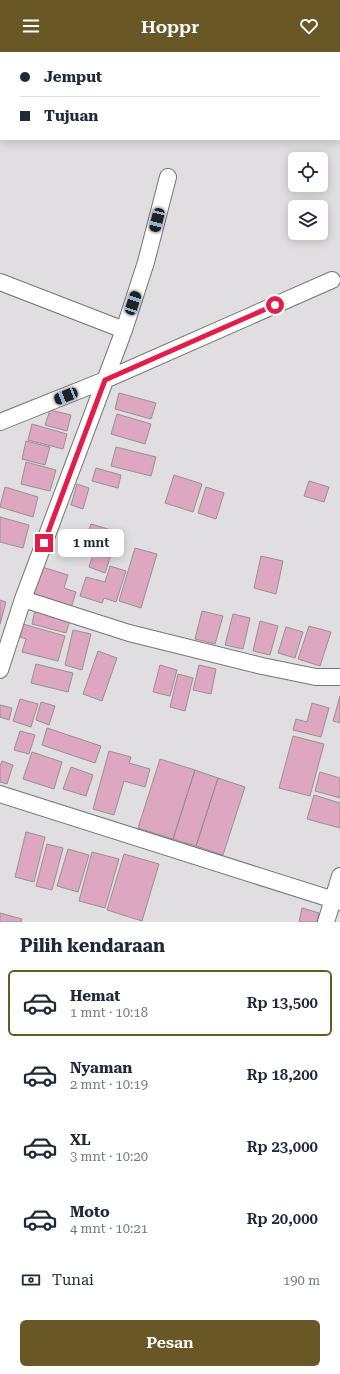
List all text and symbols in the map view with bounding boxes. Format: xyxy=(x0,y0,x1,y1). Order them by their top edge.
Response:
icon: menu xyxy=(20,15,42,37)
icon: heart xyxy=(298,15,320,37)
text: Hoppr xyxy=(141,16,199,37)
text: Jemput xyxy=(44,68,102,86)
text: Tujuan xyxy=(44,107,98,125)
map controls xyxy=(288,152,328,240)
button: locate xyxy=(288,152,328,192)
button: layers xyxy=(288,200,328,240)
car xyxy=(148,207,166,233)
car xyxy=(124,290,142,316)
route start xyxy=(266,296,284,314)
car xyxy=(53,386,79,406)
callout: 1 mnt xyxy=(58,529,124,557)
route end xyxy=(35,534,53,552)
text: 1 mnt xyxy=(73,535,109,550)
text: Pilih kendaraan xyxy=(20,935,165,956)
icon: car xyxy=(22,985,58,1021)
text: Hemat xyxy=(70,987,120,1005)
text: Rp 13,500 xyxy=(247,994,318,1012)
text: 1 mnt · 10:18 xyxy=(70,1005,148,1020)
icon: car xyxy=(22,1057,58,1093)
text: Nyaman xyxy=(70,1059,132,1077)
text: Rp 18,200 xyxy=(247,1066,318,1084)
text: 2 mnt · 10:19 xyxy=(70,1077,148,1092)
icon: car xyxy=(22,1129,58,1165)
text: XL xyxy=(70,1131,91,1149)
text: Rp 23,000 xyxy=(247,1138,318,1156)
text: 3 mnt · 10:20 xyxy=(70,1149,148,1164)
icon: car xyxy=(22,1201,58,1237)
text: Moto xyxy=(70,1203,110,1221)
text: Rp 20,000 xyxy=(247,1210,318,1228)
text: 4 mnt · 10:21 xyxy=(70,1221,148,1236)
icon: cash xyxy=(20,1269,42,1291)
text: Tunai xyxy=(52,1271,94,1289)
text: 190 m xyxy=(283,1273,320,1288)
button: Pesan xyxy=(20,1320,320,1366)

